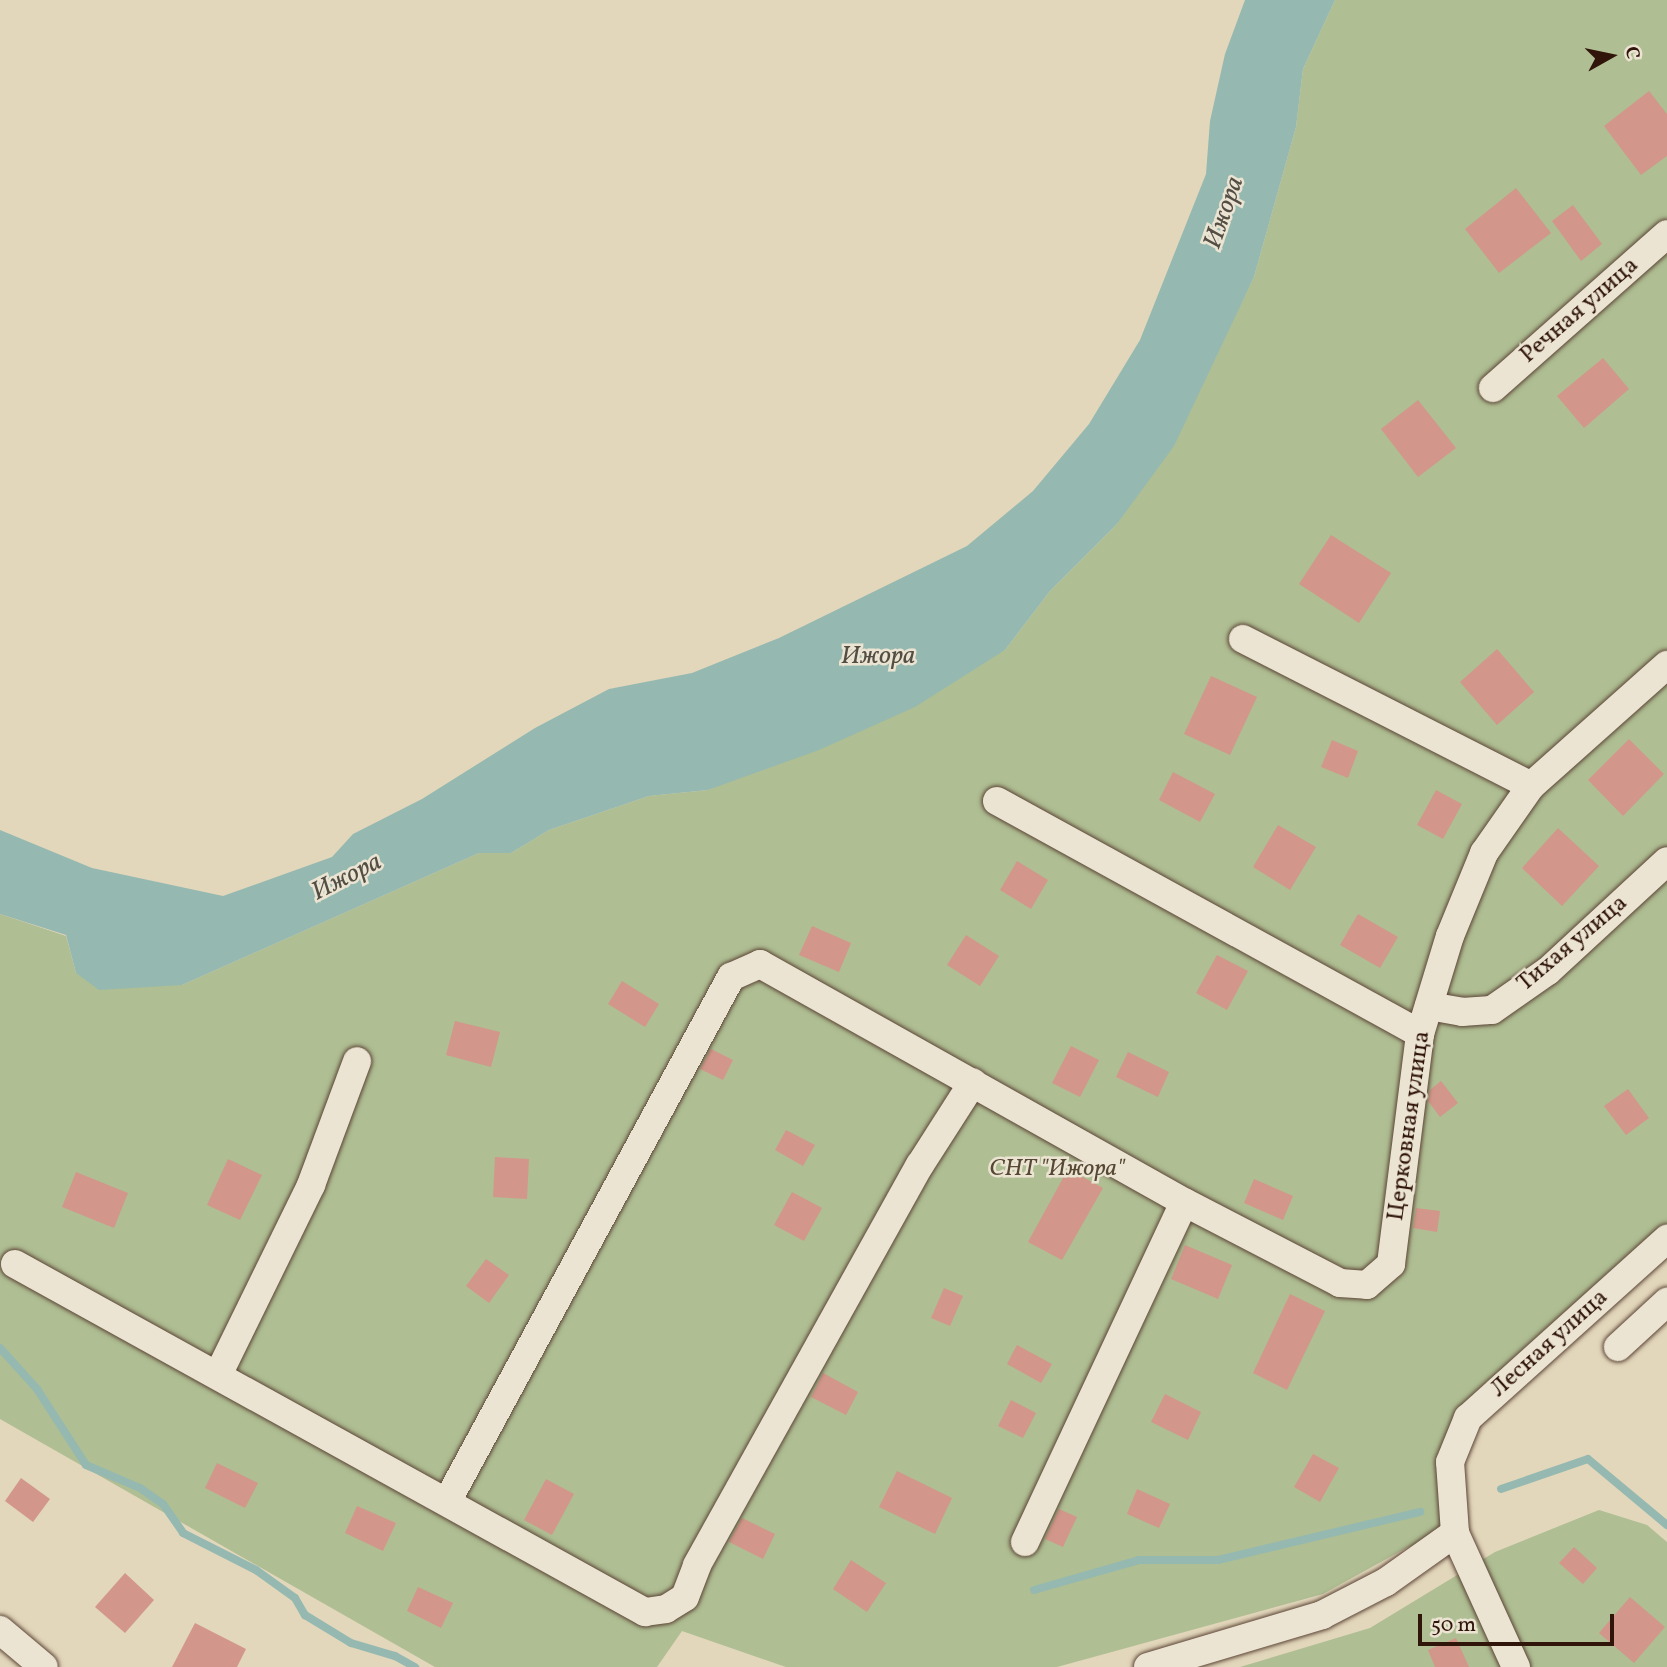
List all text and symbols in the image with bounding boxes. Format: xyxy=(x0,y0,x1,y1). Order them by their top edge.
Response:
north arrow xyxy=(1576,21,1646,91)
text: С xyxy=(1618,45,1646,61)
water label: Ижора xyxy=(1198,173,1252,253)
street label: Речная улица xyxy=(1515,251,1645,371)
water label: Ижора xyxy=(841,641,915,673)
water label: Ижора xyxy=(307,847,387,909)
street label: Тихая улица xyxy=(1512,889,1634,999)
street label: Церковная улица xyxy=(1382,1029,1438,1223)
park label: СНТ "Ижора" xyxy=(989,1156,1125,1184)
street label: Лесная улица xyxy=(1485,1283,1615,1405)
scale bar xyxy=(1422,1600,1618,1644)
text: 50 m xyxy=(1431,1611,1476,1640)

